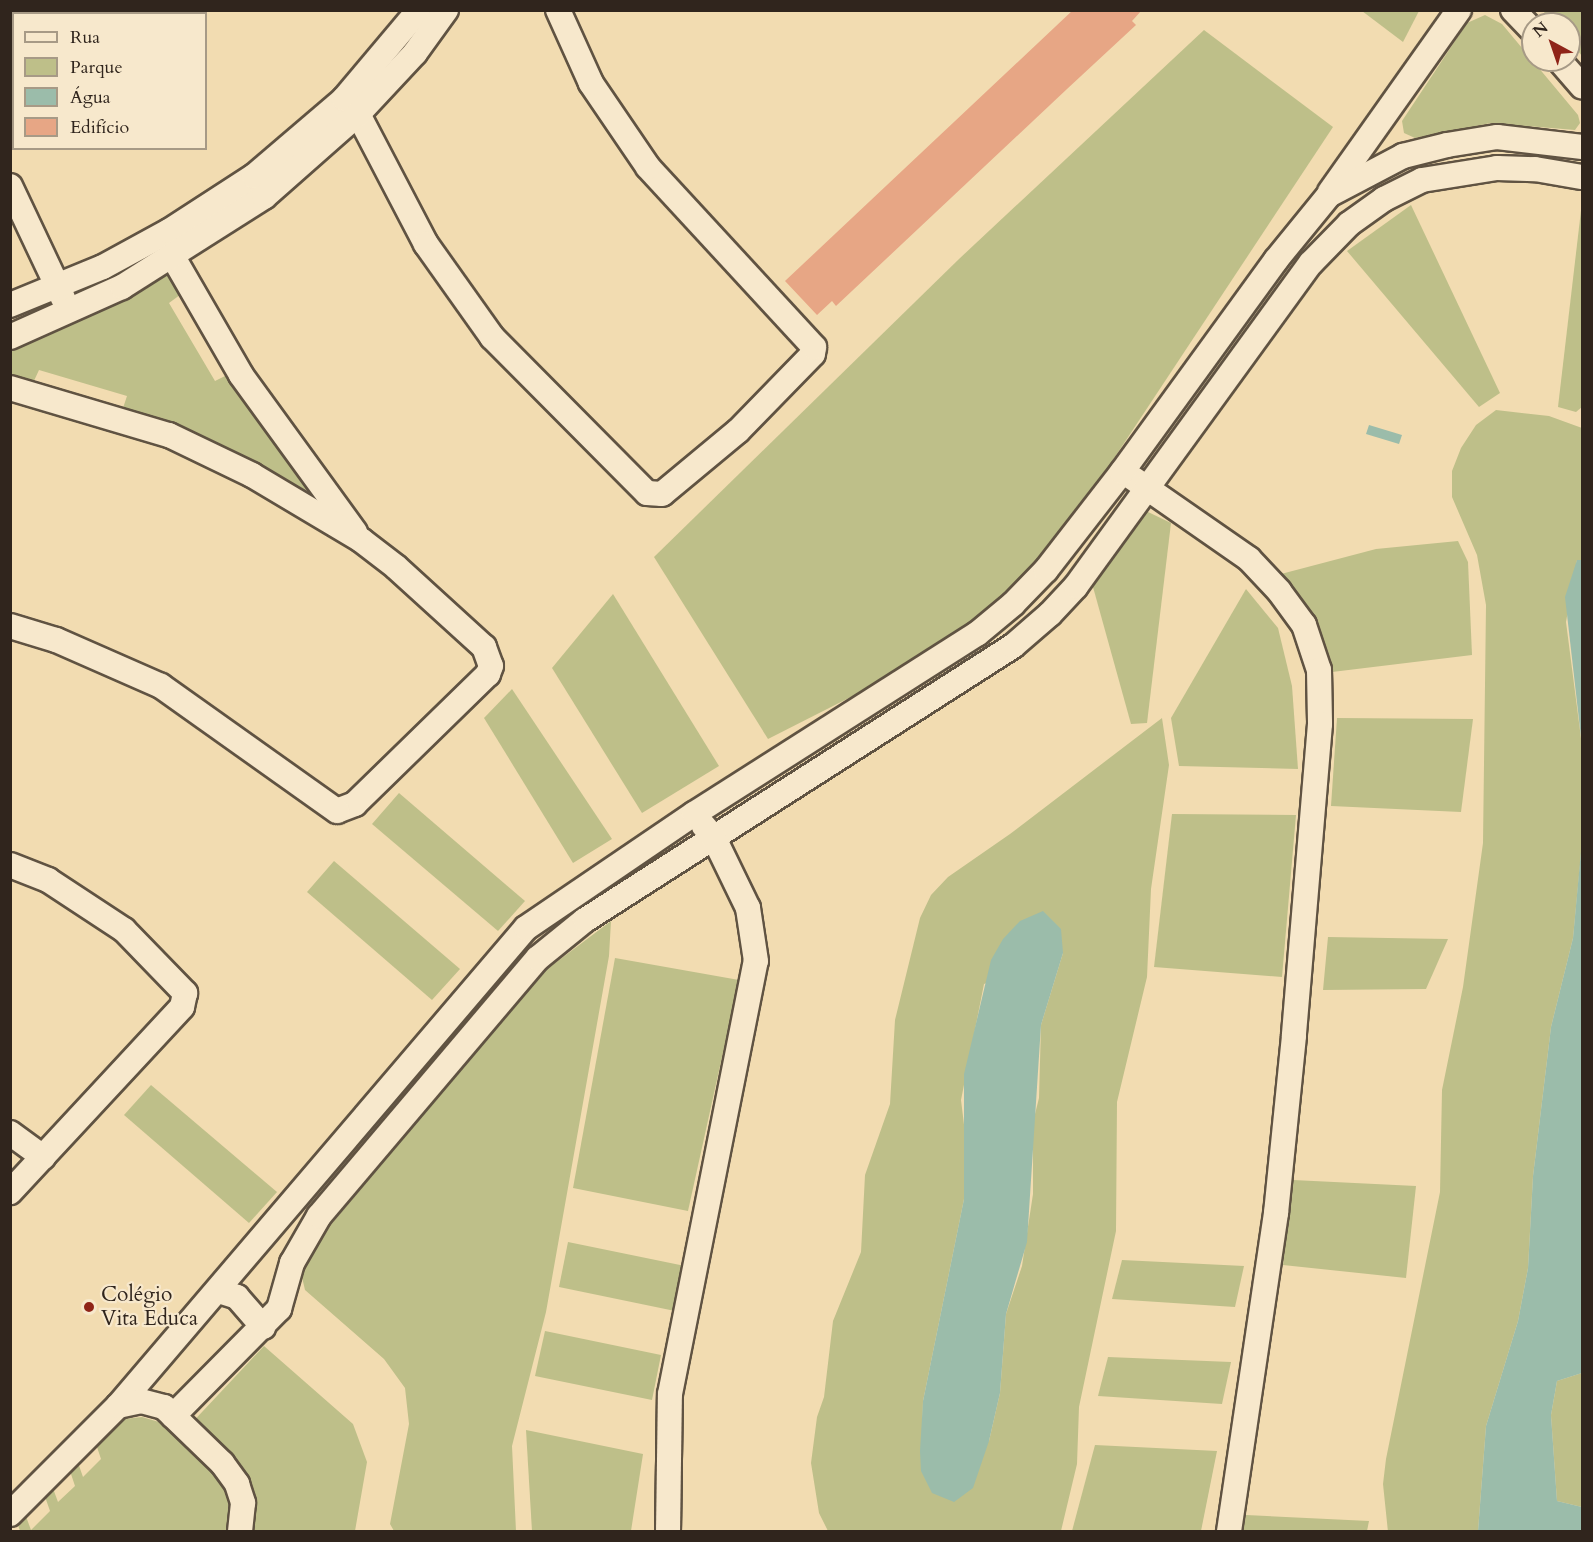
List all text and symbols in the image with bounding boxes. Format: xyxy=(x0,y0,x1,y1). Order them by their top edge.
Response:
legend xyxy=(12,12,207,150)
north arrow xyxy=(1521,12,1581,72)
text: N xyxy=(1528,17,1553,43)
text: Rua xyxy=(70,25,100,50)
text: Parque xyxy=(70,55,123,80)
text: Água xyxy=(70,85,111,110)
text: Edifício xyxy=(70,115,129,140)
place label: Colégio Vita Educa xyxy=(101,1282,198,1332)
marker: Colégio Vita Educa xyxy=(82,1300,96,1314)

